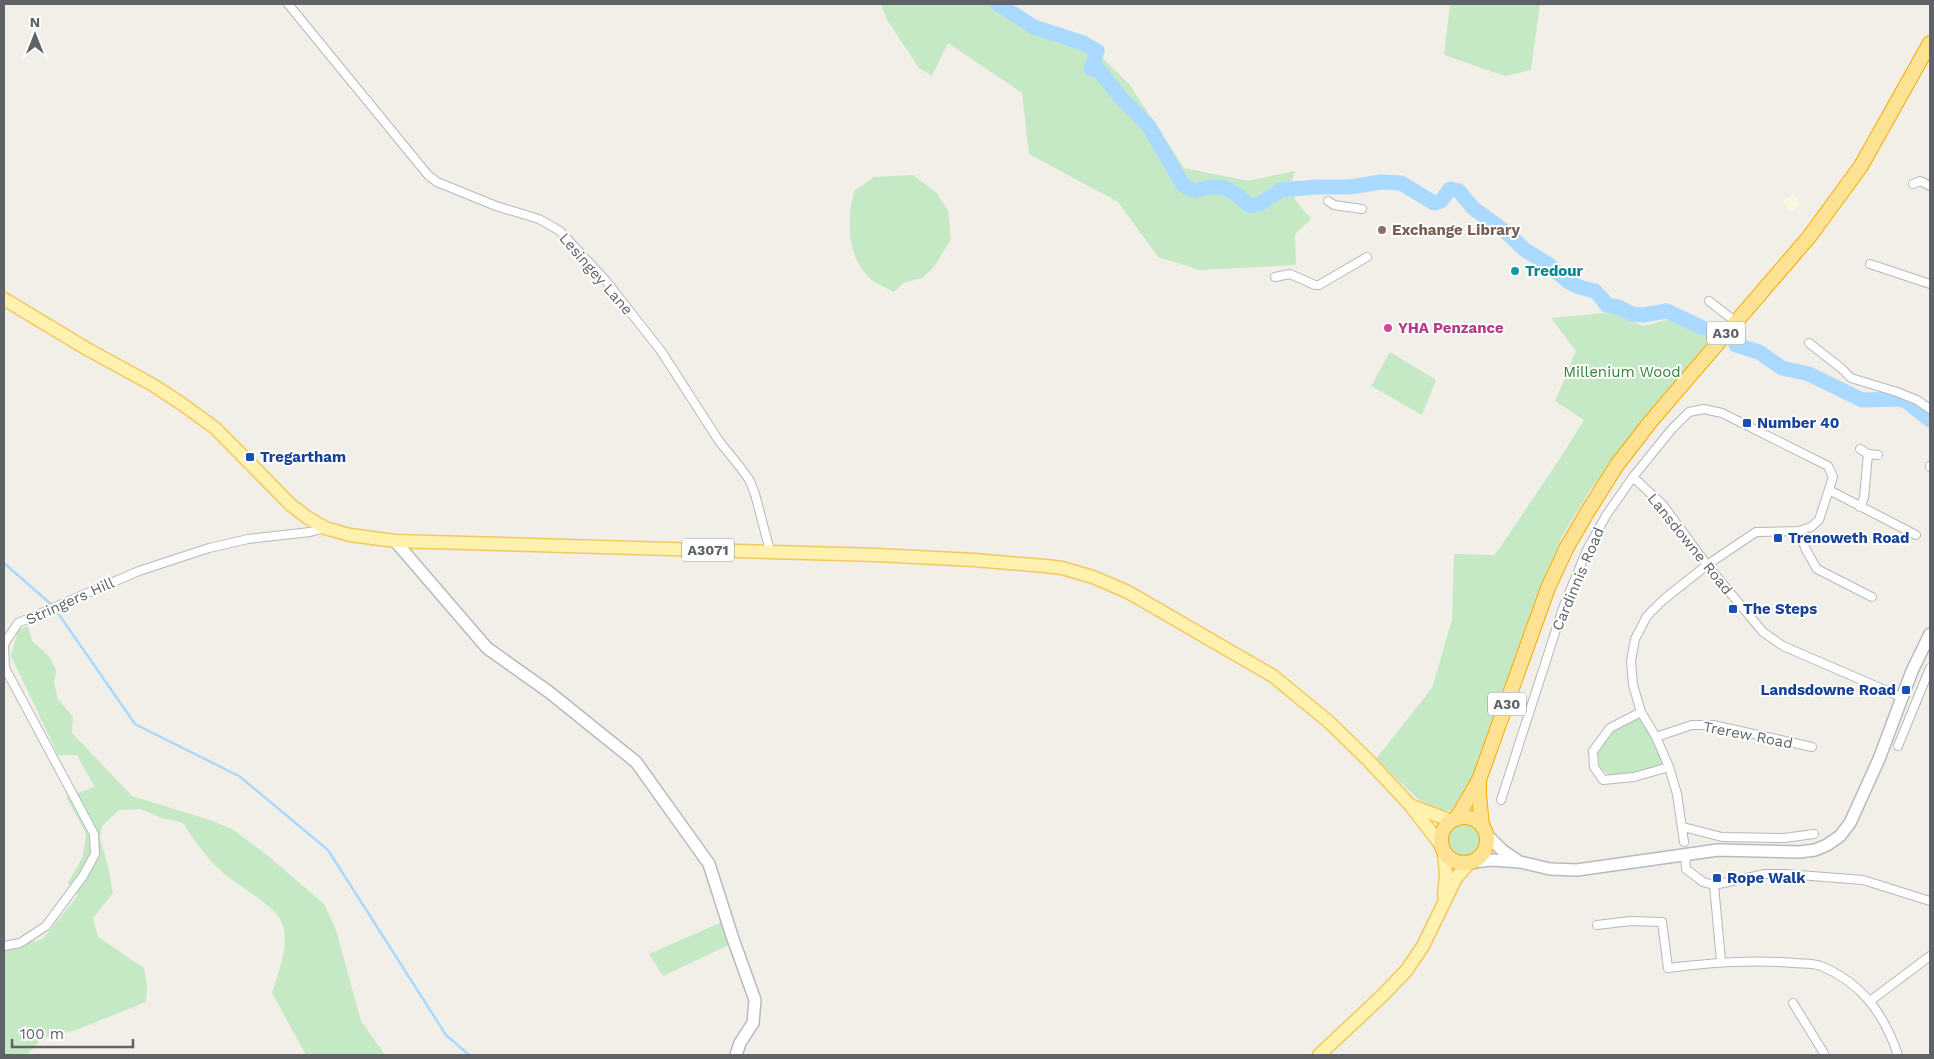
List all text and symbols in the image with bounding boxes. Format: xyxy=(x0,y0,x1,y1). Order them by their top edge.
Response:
north arrow xyxy=(10,10,60,60)
text: N xyxy=(30,14,40,30)
place label: Exchange Library xyxy=(1392,221,1520,239)
marker: Exchange Library xyxy=(1376,224,1388,236)
street label: Lesingey Lane xyxy=(556,229,636,319)
place label: Tredour xyxy=(1525,262,1584,280)
marker: Tredour xyxy=(1509,265,1521,277)
place label: YHA Penzance xyxy=(1398,319,1504,337)
marker: YHA Penzance xyxy=(1382,322,1394,334)
road number: A30 xyxy=(1707,322,1745,344)
park label: Millenium Wood xyxy=(1563,363,1681,381)
place label: Number 40 xyxy=(1757,414,1839,432)
marker: Number 40 xyxy=(1741,417,1753,429)
place label: Tregartham xyxy=(260,448,346,466)
marker: Tregartham xyxy=(244,451,256,463)
street label: Lansdowne Road xyxy=(1644,490,1736,598)
street label: Cardinnis Road xyxy=(1548,525,1608,633)
place label: Trenoweth Road xyxy=(1788,529,1909,547)
marker: Trenoweth Road xyxy=(1772,532,1784,544)
road number: A3071 xyxy=(682,538,734,562)
street label: Stringers Hill xyxy=(23,573,117,629)
place label: The Steps xyxy=(1743,600,1817,618)
marker: The Steps xyxy=(1727,603,1739,615)
place label: Landsdowne Road xyxy=(1760,681,1896,699)
marker: Landsdowne Road xyxy=(1900,684,1912,696)
road number: A30 xyxy=(1488,692,1526,716)
street label: Trerew Road xyxy=(1702,717,1794,753)
place label: Rope Walk xyxy=(1727,869,1806,887)
marker: Rope Walk xyxy=(1711,872,1723,884)
scale bar xyxy=(12,1016,134,1048)
text: 100 m xyxy=(20,1025,64,1043)

